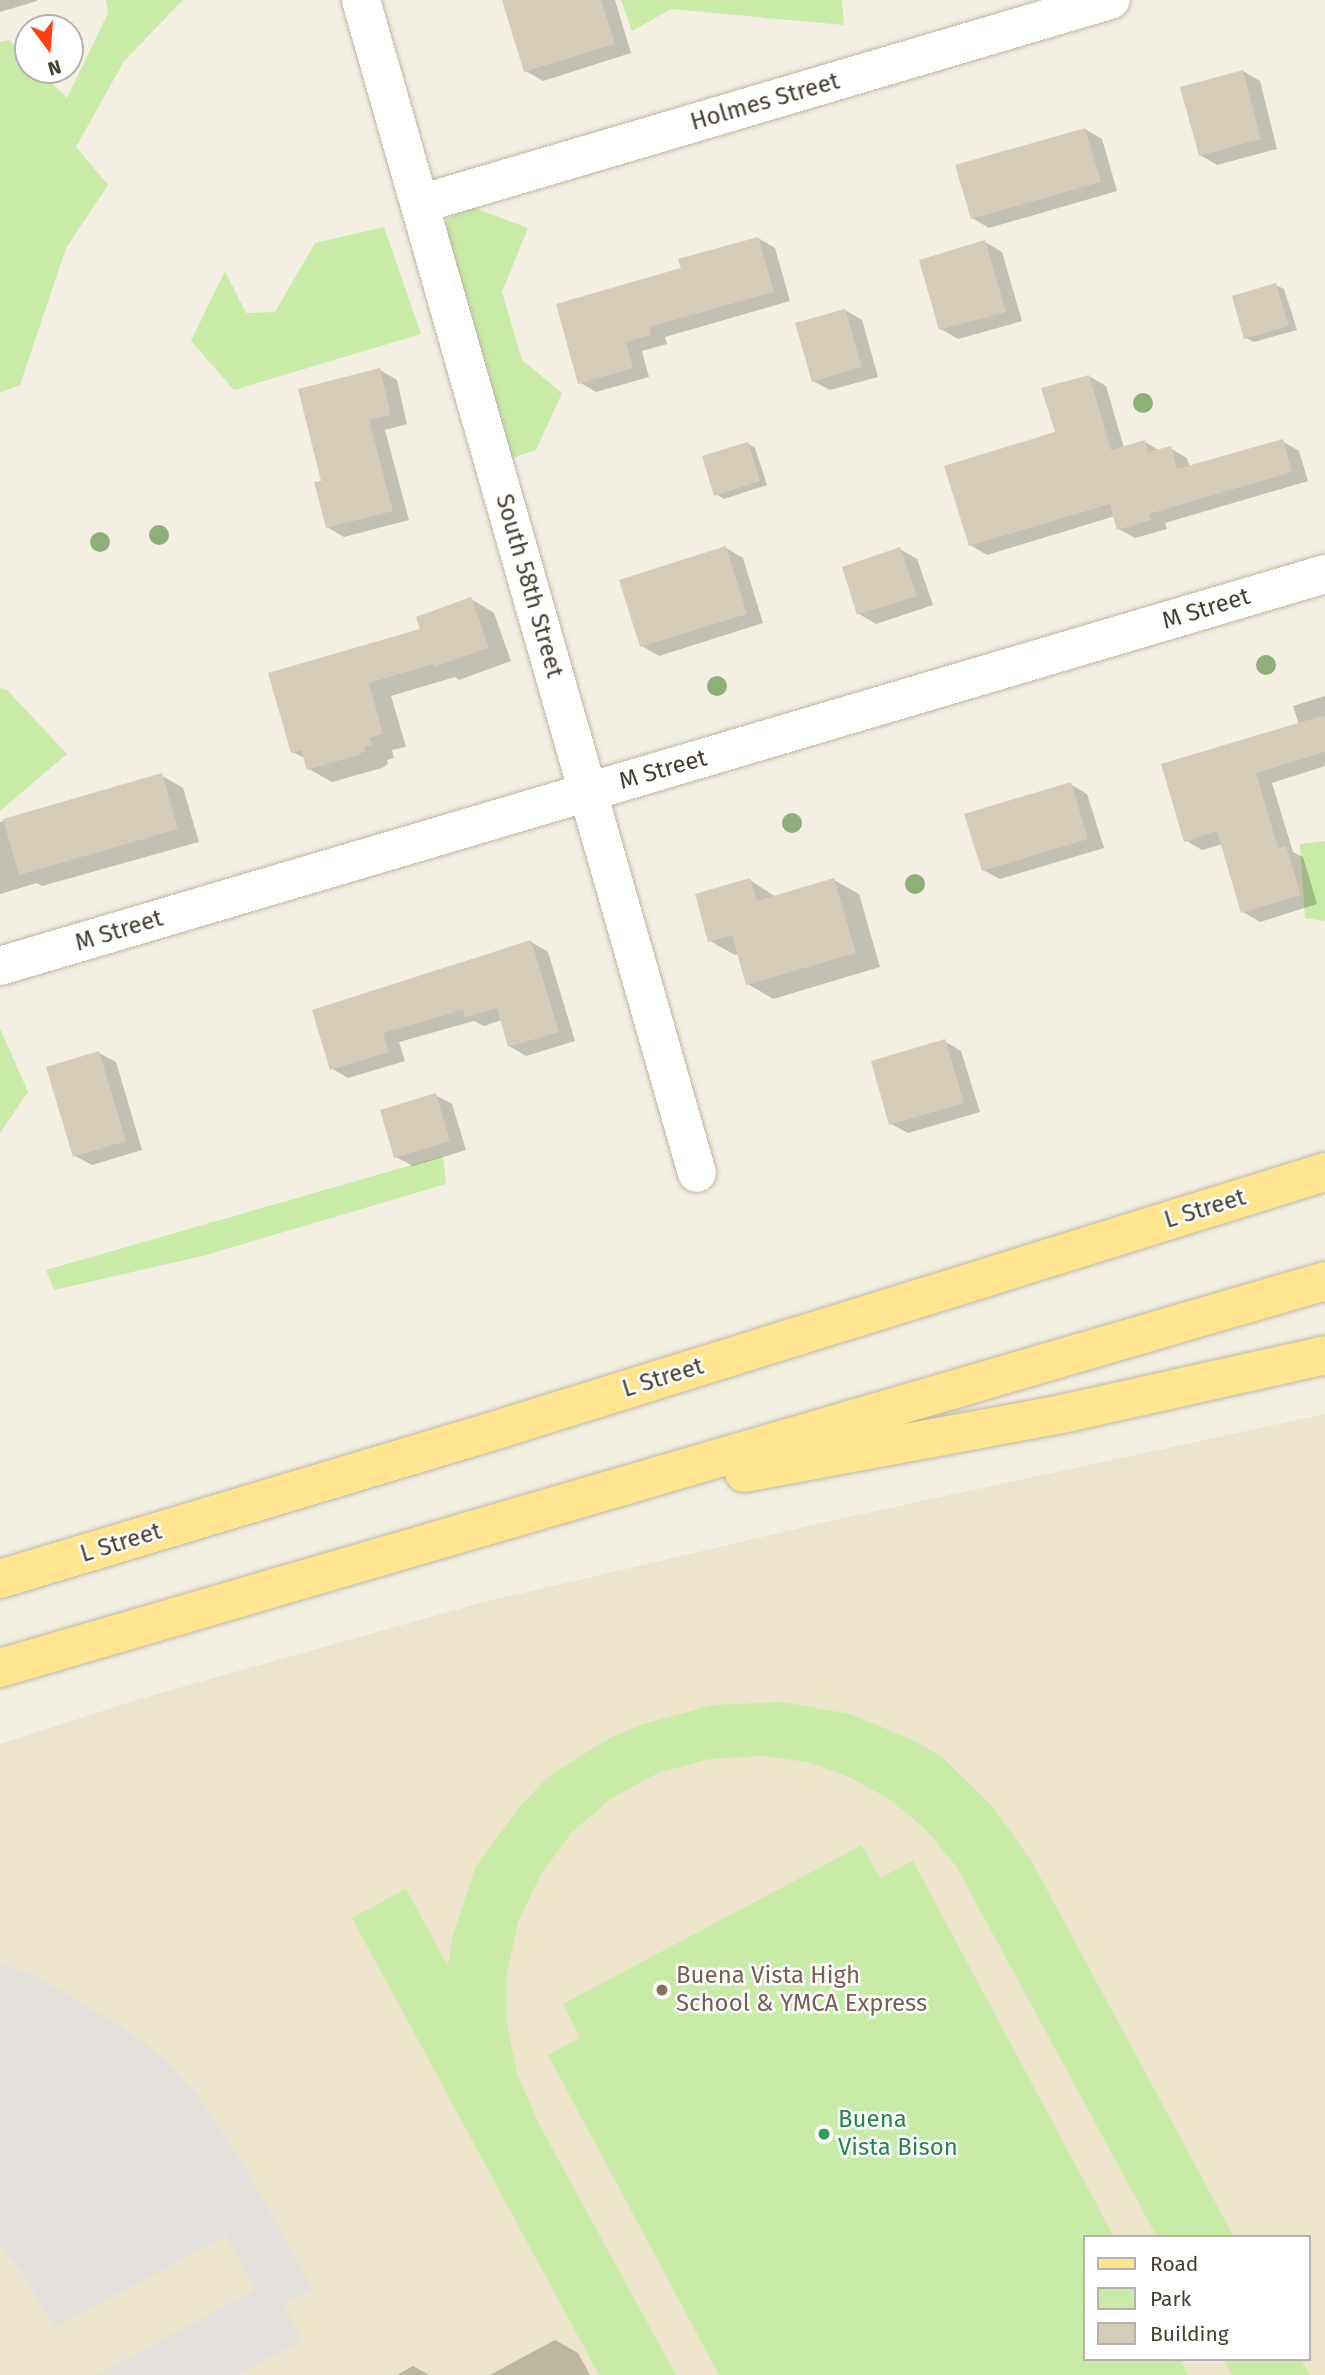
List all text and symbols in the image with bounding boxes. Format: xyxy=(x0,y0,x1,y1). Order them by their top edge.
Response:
north arrow xyxy=(14,14,84,84)
text: N xyxy=(45,55,64,81)
street label: Holmes Street xyxy=(687,67,843,137)
street label: South 58th Street xyxy=(489,491,569,681)
street label: M Street xyxy=(1159,582,1253,636)
street label: M Street xyxy=(616,744,710,796)
street label: M Street xyxy=(72,904,166,958)
street label: L Street xyxy=(1161,1183,1249,1235)
street label: L Street xyxy=(619,1352,707,1404)
street label: L Street xyxy=(77,1517,165,1569)
place label: Buena Vista High School & YMCA Express xyxy=(676,1962,927,2018)
marker: Buena Vista High School & YMCA Express xyxy=(654,1982,670,1998)
place label: Buena Vista Bison xyxy=(838,2106,958,2162)
marker: Buena Vista Bison xyxy=(816,2126,832,2142)
legend xyxy=(1084,2235,1311,2361)
text: Road xyxy=(1150,2251,1198,2277)
text: Park xyxy=(1150,2286,1191,2312)
text: Building xyxy=(1150,2321,1229,2347)

